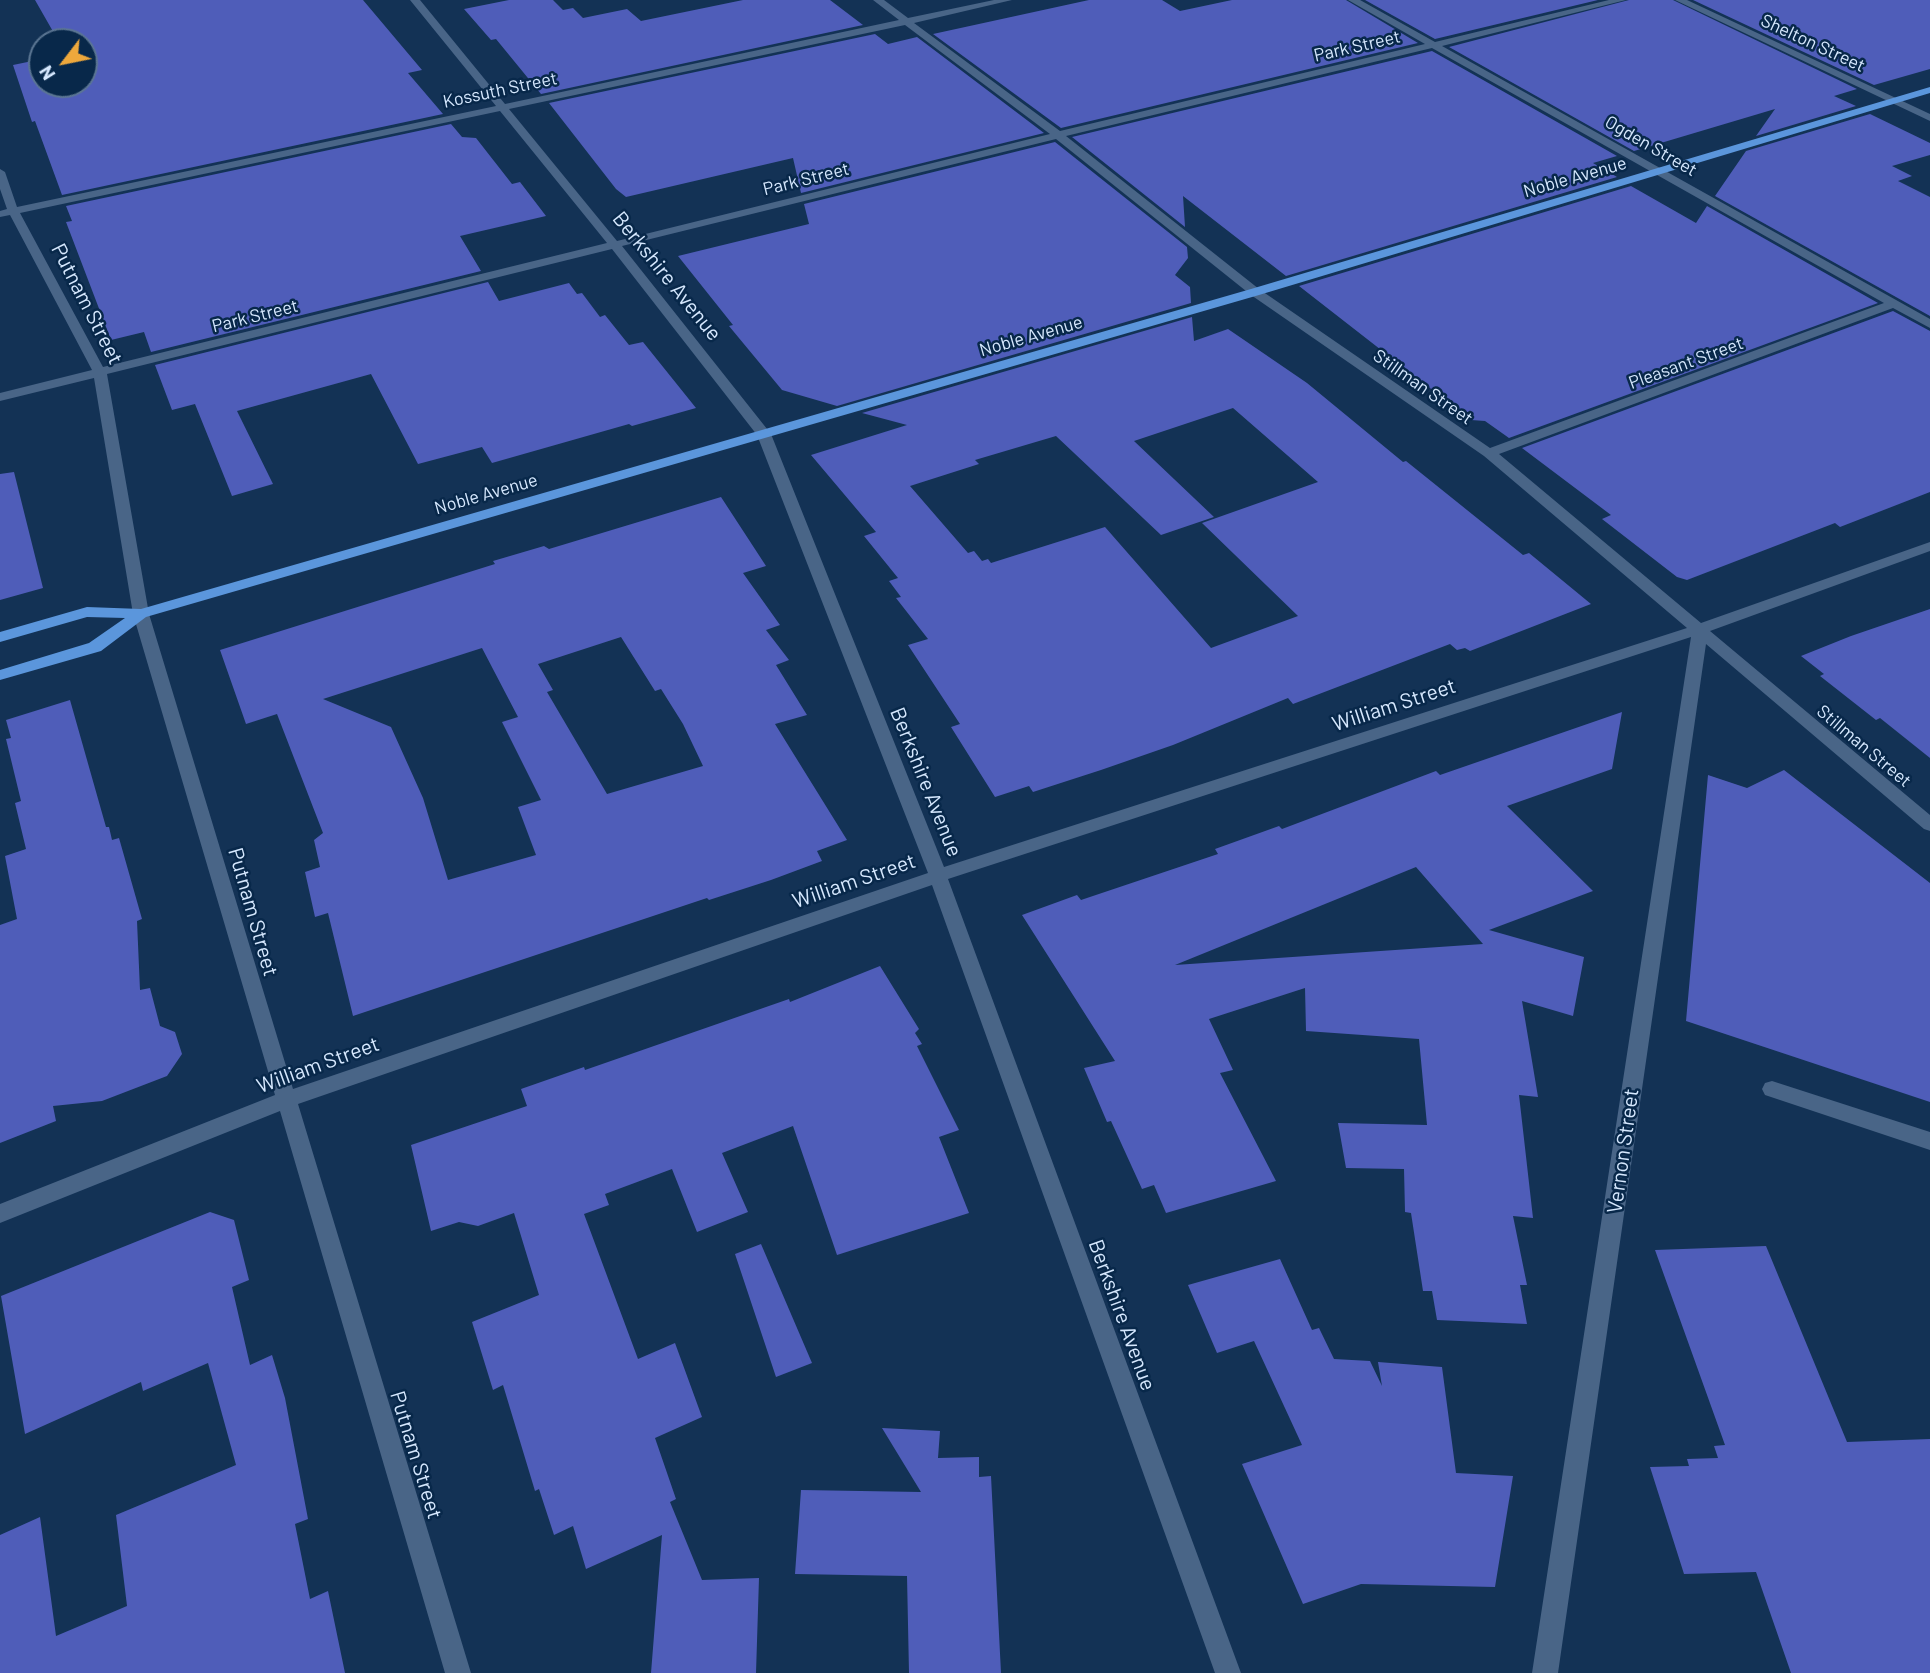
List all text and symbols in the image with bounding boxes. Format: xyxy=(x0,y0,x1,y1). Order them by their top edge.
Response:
street label: Shelton Street xyxy=(1758,9,1868,77)
street label: Park Street xyxy=(1312,26,1402,66)
north arrow xyxy=(28,28,98,98)
text: N xyxy=(33,62,60,85)
street label: Kossuth Street xyxy=(441,67,559,113)
street label: Ogden Street xyxy=(1601,111,1701,181)
street label: Noble Avenue xyxy=(1521,152,1629,202)
street label: Park Street xyxy=(761,158,851,200)
street label: Berkshire Avenue xyxy=(607,206,727,346)
street label: Putnam Street xyxy=(46,239,128,369)
street label: Park Street xyxy=(210,295,300,337)
street label: Noble Avenue xyxy=(977,311,1085,361)
street label: Pleasant Street xyxy=(1626,332,1746,394)
street label: Stillman Street xyxy=(1369,345,1477,429)
street label: Noble Avenue xyxy=(432,469,540,519)
street label: William Street xyxy=(1329,673,1459,737)
street label: Stillman Street xyxy=(1812,700,1916,792)
street label: Berkshire Avenue xyxy=(885,704,967,860)
street label: Putnam Street xyxy=(223,845,283,979)
street label: William Street xyxy=(789,848,919,914)
street label: William Street xyxy=(253,1031,383,1099)
street label: Vernon Street xyxy=(1602,1087,1644,1215)
street label: Berkshire Avenue xyxy=(1083,1236,1161,1394)
street label: Putnam Street xyxy=(385,1388,447,1522)

